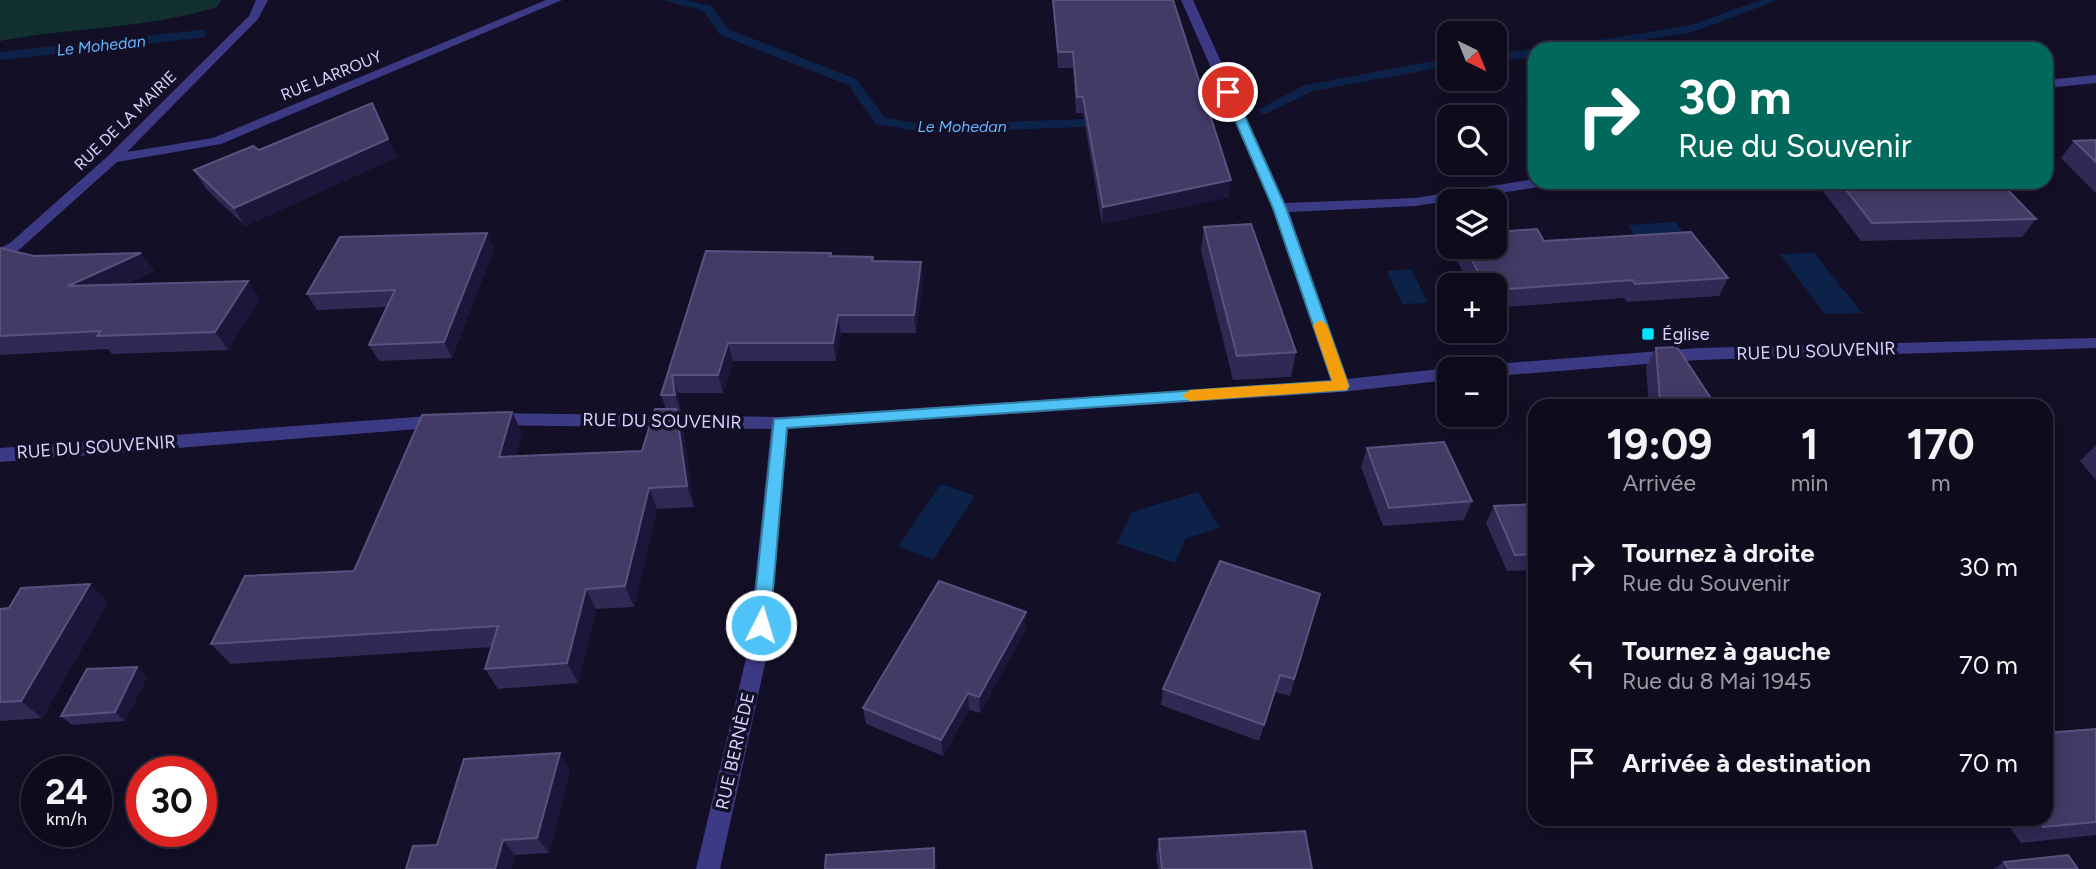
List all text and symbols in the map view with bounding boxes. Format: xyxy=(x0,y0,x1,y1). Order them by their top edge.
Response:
north arrow xyxy=(1437,21,1507,91)
map controls xyxy=(1437,21,1507,427)
water label: Le Mohedan xyxy=(56,31,146,60)
street label: RUE LARROUY xyxy=(278,46,385,104)
pin xyxy=(1198,62,1258,122)
street label: RUE DE LA MAIRIE xyxy=(70,67,180,174)
text: 30 m xyxy=(1678,67,1791,126)
icon: right xyxy=(1563,70,1654,161)
icon: arrive xyxy=(1209,73,1247,111)
button: search xyxy=(1437,105,1507,175)
water label: Le Mohedan xyxy=(917,117,1007,136)
text: Rue du Souvenir xyxy=(1678,127,1912,165)
button: layers xyxy=(1437,189,1507,259)
button: + xyxy=(1437,273,1507,343)
place label: Église xyxy=(1662,323,1710,345)
marker: Église xyxy=(1640,326,1656,342)
street label: RUE DU SOUVENIR xyxy=(1736,337,1896,365)
button: − xyxy=(1437,357,1507,427)
street label: RUE DU SOUVENIR xyxy=(582,409,742,433)
text: 19:09 xyxy=(1606,419,1712,470)
text: 1 xyxy=(1801,419,1818,470)
text: 170 xyxy=(1907,419,1975,470)
street label: RUE DU SOUVENIR xyxy=(16,430,176,464)
text: Arrivée xyxy=(1623,469,1696,497)
text: min xyxy=(1791,469,1828,497)
text: m xyxy=(1931,469,1950,497)
text: Tournez à droite xyxy=(1622,537,1815,569)
icon: right xyxy=(1563,548,1601,586)
text: 30 m xyxy=(1959,551,2018,583)
text: Rue du Souvenir xyxy=(1622,569,1790,597)
position arrow xyxy=(724,588,798,662)
text: Tournez à gauche xyxy=(1622,635,1831,667)
icon: left xyxy=(1563,646,1601,684)
text: 70 m xyxy=(1959,649,2018,681)
text: Rue du 8 Mai 1945 xyxy=(1622,667,1812,695)
street label: RUE BERNÈDE xyxy=(711,690,759,812)
icon: arrive xyxy=(1563,744,1601,782)
text: Arrivée à destination xyxy=(1622,747,1871,779)
text: 70 m xyxy=(1959,747,2018,779)
speed limit sign: 30 xyxy=(126,756,217,847)
text: 24 xyxy=(45,771,88,813)
text: km/h xyxy=(46,808,87,830)

